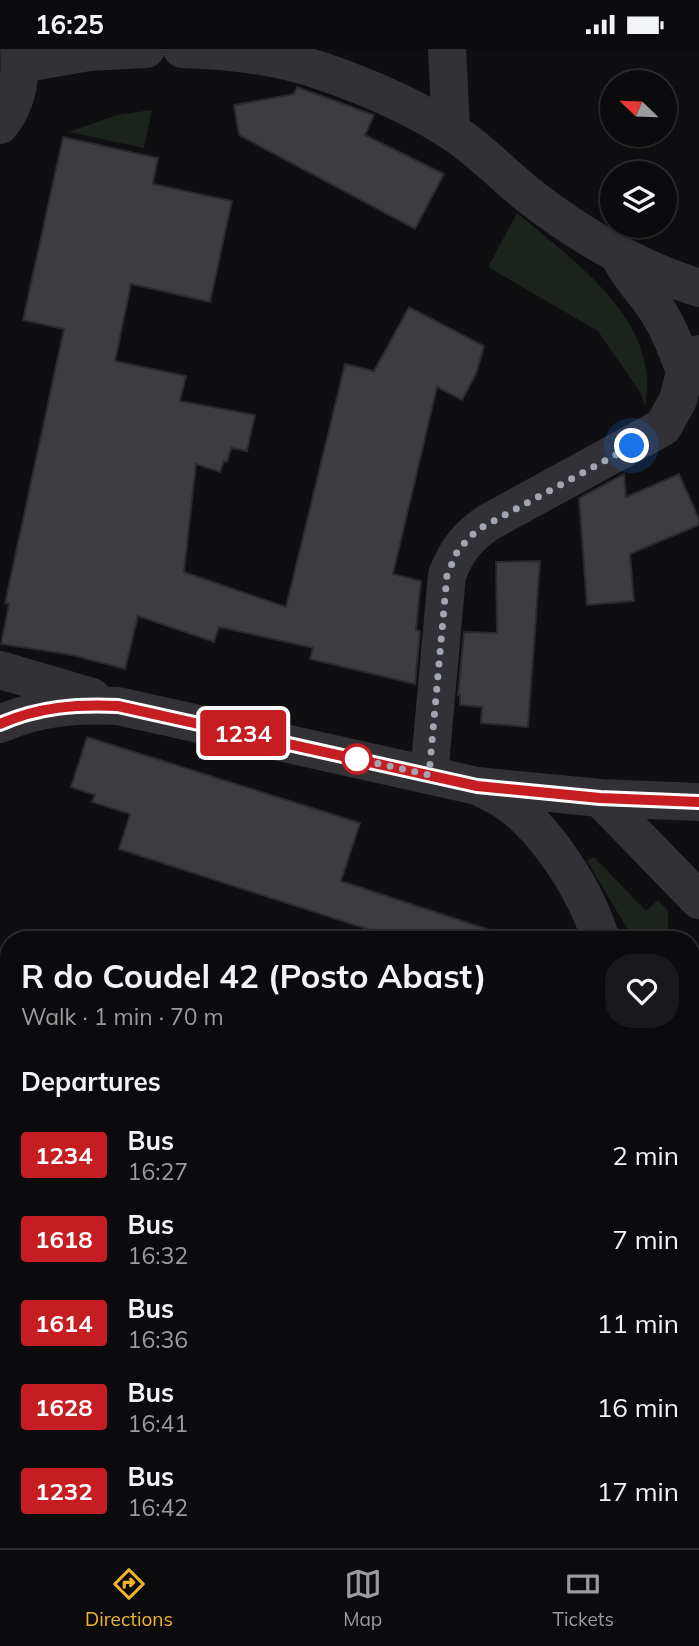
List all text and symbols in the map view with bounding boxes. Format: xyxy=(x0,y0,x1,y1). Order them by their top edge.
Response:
text: 16:25 xyxy=(35,8,104,41)
north arrow xyxy=(600,70,677,147)
map controls xyxy=(600,70,677,238)
button: layers xyxy=(600,161,677,238)
your location xyxy=(614,428,649,463)
line badge: 1234 xyxy=(194,710,292,756)
text: 1234 xyxy=(214,718,272,748)
unlabelled marker xyxy=(342,744,372,774)
button: heart xyxy=(605,954,679,1028)
text: R do Coudel 42 (Posto Abast) xyxy=(21,955,486,996)
text: Walk · 1 min · 70 m xyxy=(21,1002,224,1031)
text: Departures xyxy=(21,1065,161,1098)
text: Bus xyxy=(128,1124,174,1157)
text: 2 min xyxy=(612,1139,679,1172)
text: 1234 xyxy=(35,1140,93,1170)
text: 16:27 xyxy=(128,1157,188,1186)
text: Bus xyxy=(128,1208,174,1241)
text: 7 min xyxy=(612,1223,679,1256)
text: 1618 xyxy=(35,1224,93,1254)
text: 16:32 xyxy=(128,1241,188,1270)
text: Bus xyxy=(128,1292,174,1325)
text: 11 min xyxy=(597,1307,679,1340)
text: 1614 xyxy=(35,1308,93,1338)
text: 16:36 xyxy=(128,1325,188,1354)
text: Bus xyxy=(128,1376,174,1409)
text: 16 min xyxy=(597,1391,679,1424)
text: 1628 xyxy=(35,1392,93,1422)
text: 16:41 xyxy=(128,1409,188,1438)
text: Bus xyxy=(128,1460,174,1493)
text: 17 min xyxy=(597,1475,679,1508)
text: 1232 xyxy=(35,1476,93,1506)
text: 16:42 xyxy=(128,1493,188,1522)
tab: Directions xyxy=(85,1565,173,1631)
tab: Map xyxy=(343,1565,382,1631)
tab: Tickets xyxy=(553,1565,614,1631)

